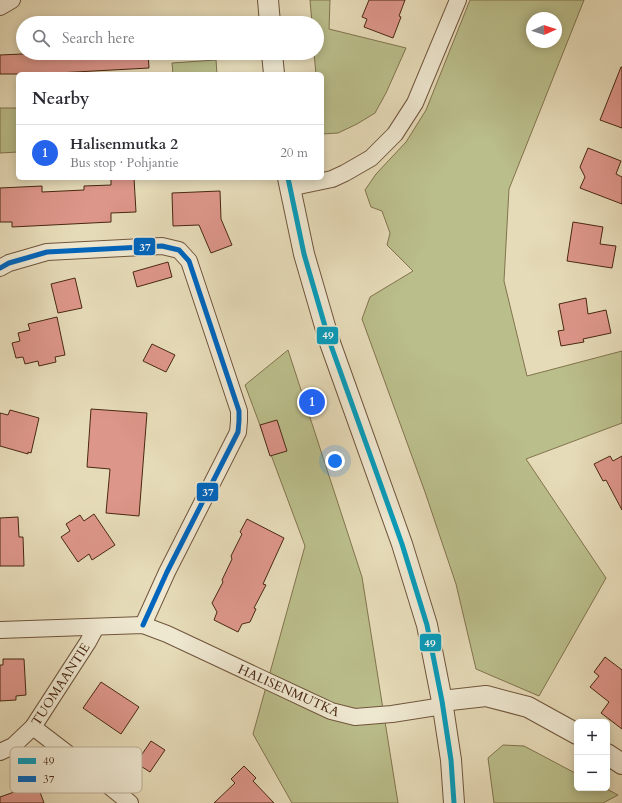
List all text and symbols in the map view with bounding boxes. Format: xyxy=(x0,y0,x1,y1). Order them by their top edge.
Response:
north arrow xyxy=(526,12,562,48)
search box xyxy=(16,16,324,60)
icon: search xyxy=(30,27,52,49)
text: Search here xyxy=(62,28,135,48)
text: Nearby xyxy=(32,87,89,110)
text: Halisenmutka 2 xyxy=(70,134,178,154)
text: 1 xyxy=(42,144,48,162)
text: 20 m xyxy=(280,144,308,162)
text: Bus stop · Pohjantie xyxy=(70,154,179,172)
line badge: 37 xyxy=(133,237,156,256)
text: 37 xyxy=(139,240,151,255)
line badge: 49 xyxy=(316,326,339,345)
text: 49 xyxy=(322,328,334,343)
pin: 1 xyxy=(299,387,325,417)
your location xyxy=(325,451,345,471)
line badge: 37 xyxy=(196,482,219,502)
text: 37 xyxy=(202,485,214,500)
line badge: 49 xyxy=(419,633,442,652)
text: 49 xyxy=(424,636,436,651)
street label: TUOMAANTIE xyxy=(27,640,94,729)
street label: HALISENMUTKA xyxy=(235,660,343,722)
map controls xyxy=(574,719,610,791)
button: + xyxy=(574,719,610,755)
legend xyxy=(10,747,142,793)
text: 49 xyxy=(43,754,55,769)
button: − xyxy=(574,755,610,791)
text: 37 xyxy=(43,772,55,787)

